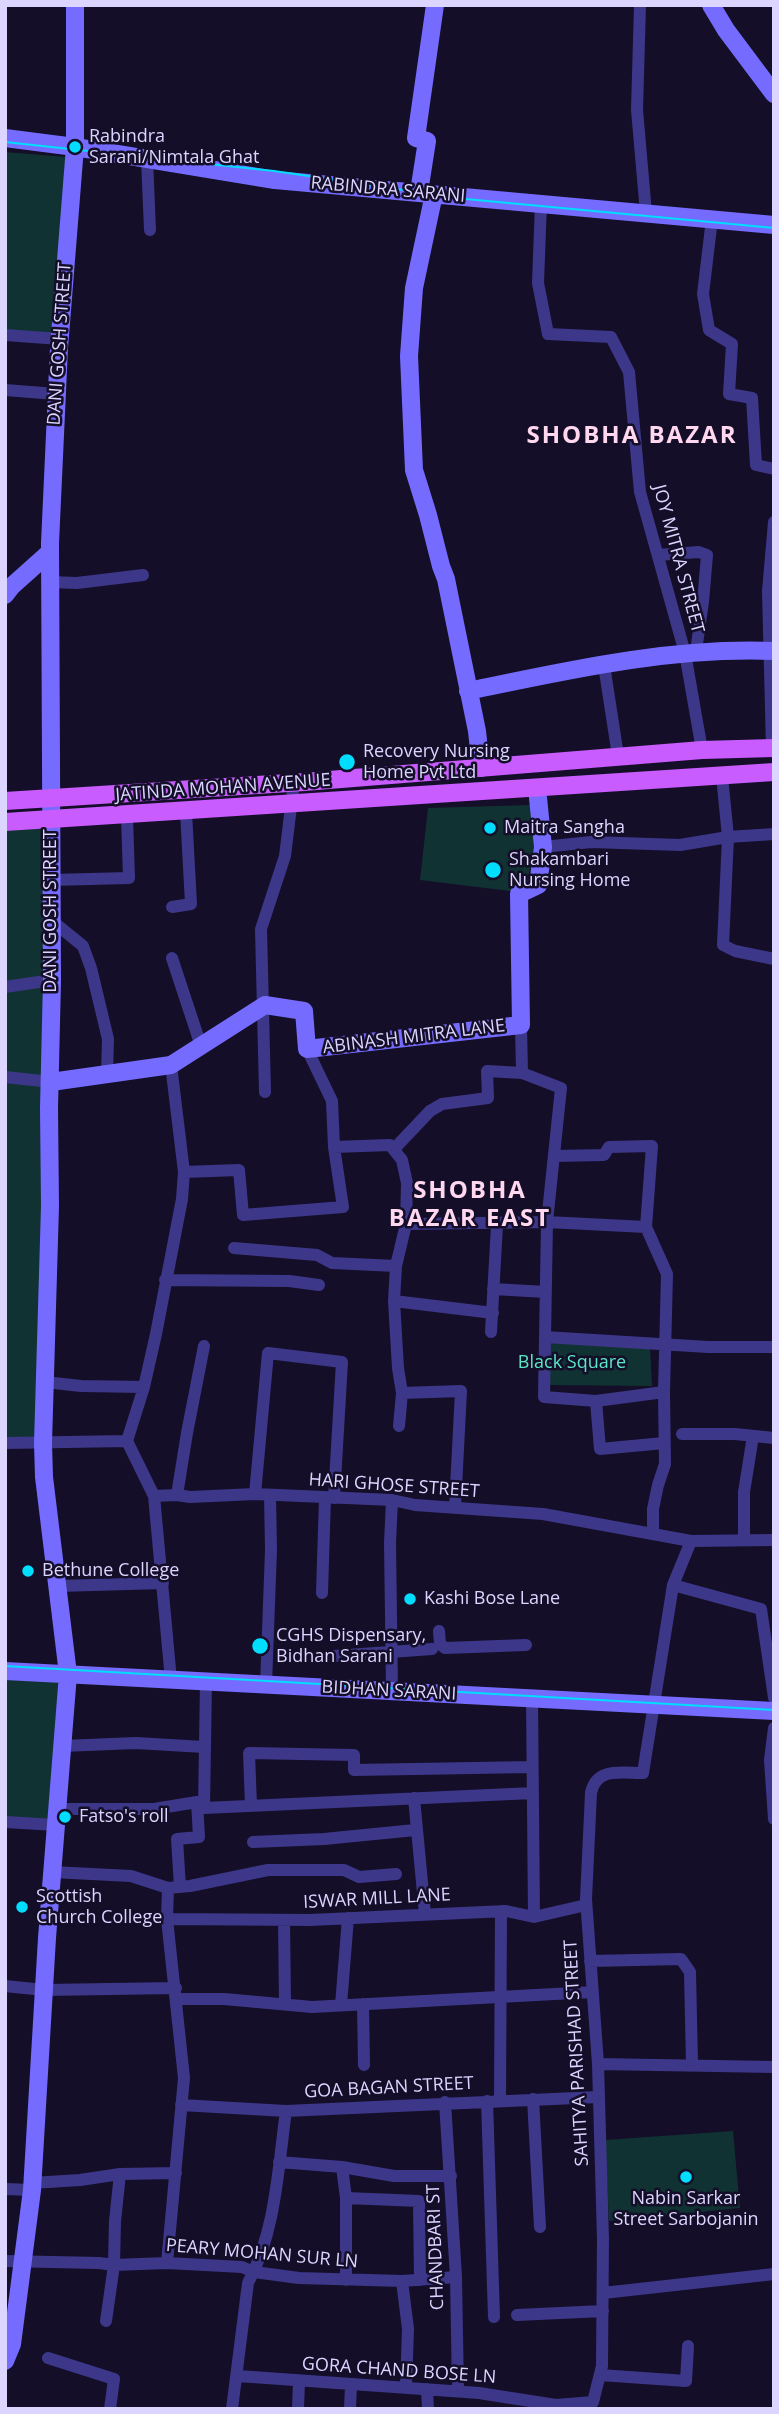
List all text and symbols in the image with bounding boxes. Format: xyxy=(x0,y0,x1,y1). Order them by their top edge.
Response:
place label: Rabindra Sarani/Nimtala Ghat xyxy=(89,126,259,168)
marker: Rabindra Sarani/Nimtala Ghat xyxy=(67,139,83,155)
street label: RABINDRA SARANI xyxy=(310,172,466,208)
street label: DANI GOSH STREET xyxy=(44,262,76,426)
district label: SHOBHA BAZAR xyxy=(528,422,736,450)
street label: JOY MITRA STREET xyxy=(648,482,708,636)
place label: Recovery Nursing Home Pvt Ltd xyxy=(363,741,510,784)
marker: Recovery Nursing Home Pvt Ltd xyxy=(337,752,357,772)
street label: JATINDA MOHAN AVENUE xyxy=(115,770,331,806)
place label: Maitra Sangha xyxy=(504,817,625,839)
marker: Maitra Sangha xyxy=(482,820,498,836)
street label: DANI GOSH STREET xyxy=(40,829,62,993)
place label: Shakambari Nursing Home xyxy=(509,849,630,892)
marker: Shakambari Nursing Home xyxy=(483,860,503,880)
street label: ABINASH MITRA LANE xyxy=(322,1015,506,1059)
district label: SHOBHA BAZAR EAST xyxy=(390,1177,550,1233)
park label: Black Square xyxy=(518,1352,626,1374)
street label: HARI GHOSE STREET xyxy=(308,1469,480,1503)
place label: Bethune College xyxy=(42,1560,179,1582)
marker: Bethune College xyxy=(20,1563,36,1579)
place label: Kashi Bose Lane xyxy=(424,1588,560,1610)
marker: Kashi Bose Lane xyxy=(402,1591,418,1607)
place label: CGHS Dispensary, Bidhan Sarani xyxy=(276,1625,426,1668)
marker: CGHS Dispensary, Bidhan Sarani xyxy=(250,1636,270,1656)
street label: BIDHAN SARANI xyxy=(321,1677,457,1705)
place label: Fatso's roll xyxy=(79,1806,169,1828)
marker: Fatso's roll xyxy=(57,1809,73,1825)
street label: ISWAR MILL LANE xyxy=(303,1884,451,1914)
place label: Scottish Church College xyxy=(36,1886,162,1928)
marker: Scottish Church College xyxy=(14,1899,30,1915)
street label: SAHITYA PARISHAD STREET xyxy=(560,1939,594,2167)
street label: GOA BAGAN STREET xyxy=(304,2073,474,2103)
marker: Nabin Sarkar Street Sarbojanin xyxy=(678,2169,694,2185)
street label: CHANDBARI ST xyxy=(423,2184,449,2310)
place label: Nabin Sarkar Street Sarbojanin xyxy=(613,2188,759,2230)
street label: PEARY MOHAN SUR LN xyxy=(165,2235,359,2273)
street label: GORA CHAND BOSE LN xyxy=(301,2353,497,2389)

